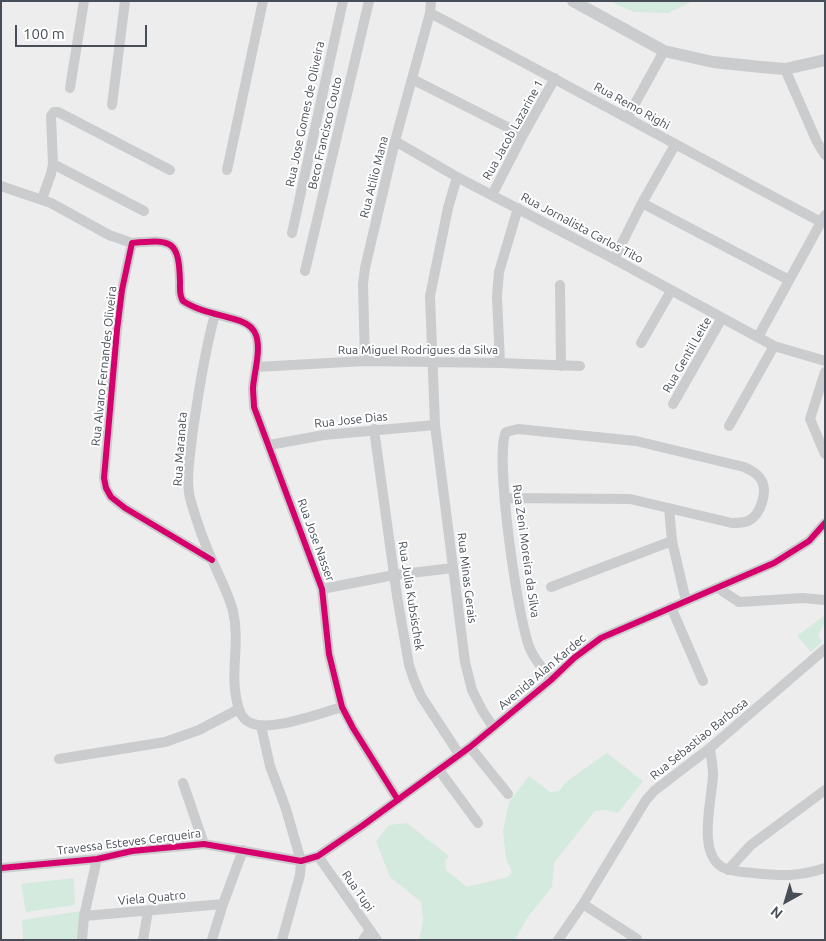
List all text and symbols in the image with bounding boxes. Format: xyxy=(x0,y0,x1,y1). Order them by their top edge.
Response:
scale bar xyxy=(18,15,150,47)
text: 100 m xyxy=(23,25,65,42)
street label: Rua Jose Gomes de Oliveira xyxy=(283,40,327,188)
street label: Beco Francisco Couto xyxy=(305,75,345,191)
street label: Rua Jacob Lazarine 1 xyxy=(480,78,546,182)
street label: Rua Remo Righi xyxy=(592,79,672,133)
street label: Rua Atilio Mana xyxy=(357,134,391,220)
street label: Rua Jornalista Carlos Tito xyxy=(518,190,646,266)
street label: Rua Alvaro Fernandes Oliveira xyxy=(88,285,120,447)
street label: Rua Gentil Leite xyxy=(659,315,715,395)
street label: Rua Miguel Rodrigues da Silva xyxy=(338,343,498,357)
street label: Rua Jose Dias xyxy=(314,409,388,431)
street label: Rua Maranata xyxy=(170,411,190,487)
street label: Rua Zeni Moreira da Silva xyxy=(510,483,542,619)
street label: Rua Jose Nasser xyxy=(294,497,338,583)
street label: Rua Minas Gerais xyxy=(454,532,480,624)
street label: Rua Julia Kubsischek xyxy=(395,540,427,652)
street label: Avenida Alan Kardec xyxy=(495,631,589,713)
street label: Rua Sebastiao Barbosa xyxy=(647,695,751,783)
street label: Travessa Esteves Cerqueira xyxy=(56,826,202,858)
street label: Rua Tupi xyxy=(339,868,377,914)
north arrow xyxy=(761,876,811,926)
street label: Viela Quatro xyxy=(117,888,187,908)
text: N xyxy=(767,903,786,922)

